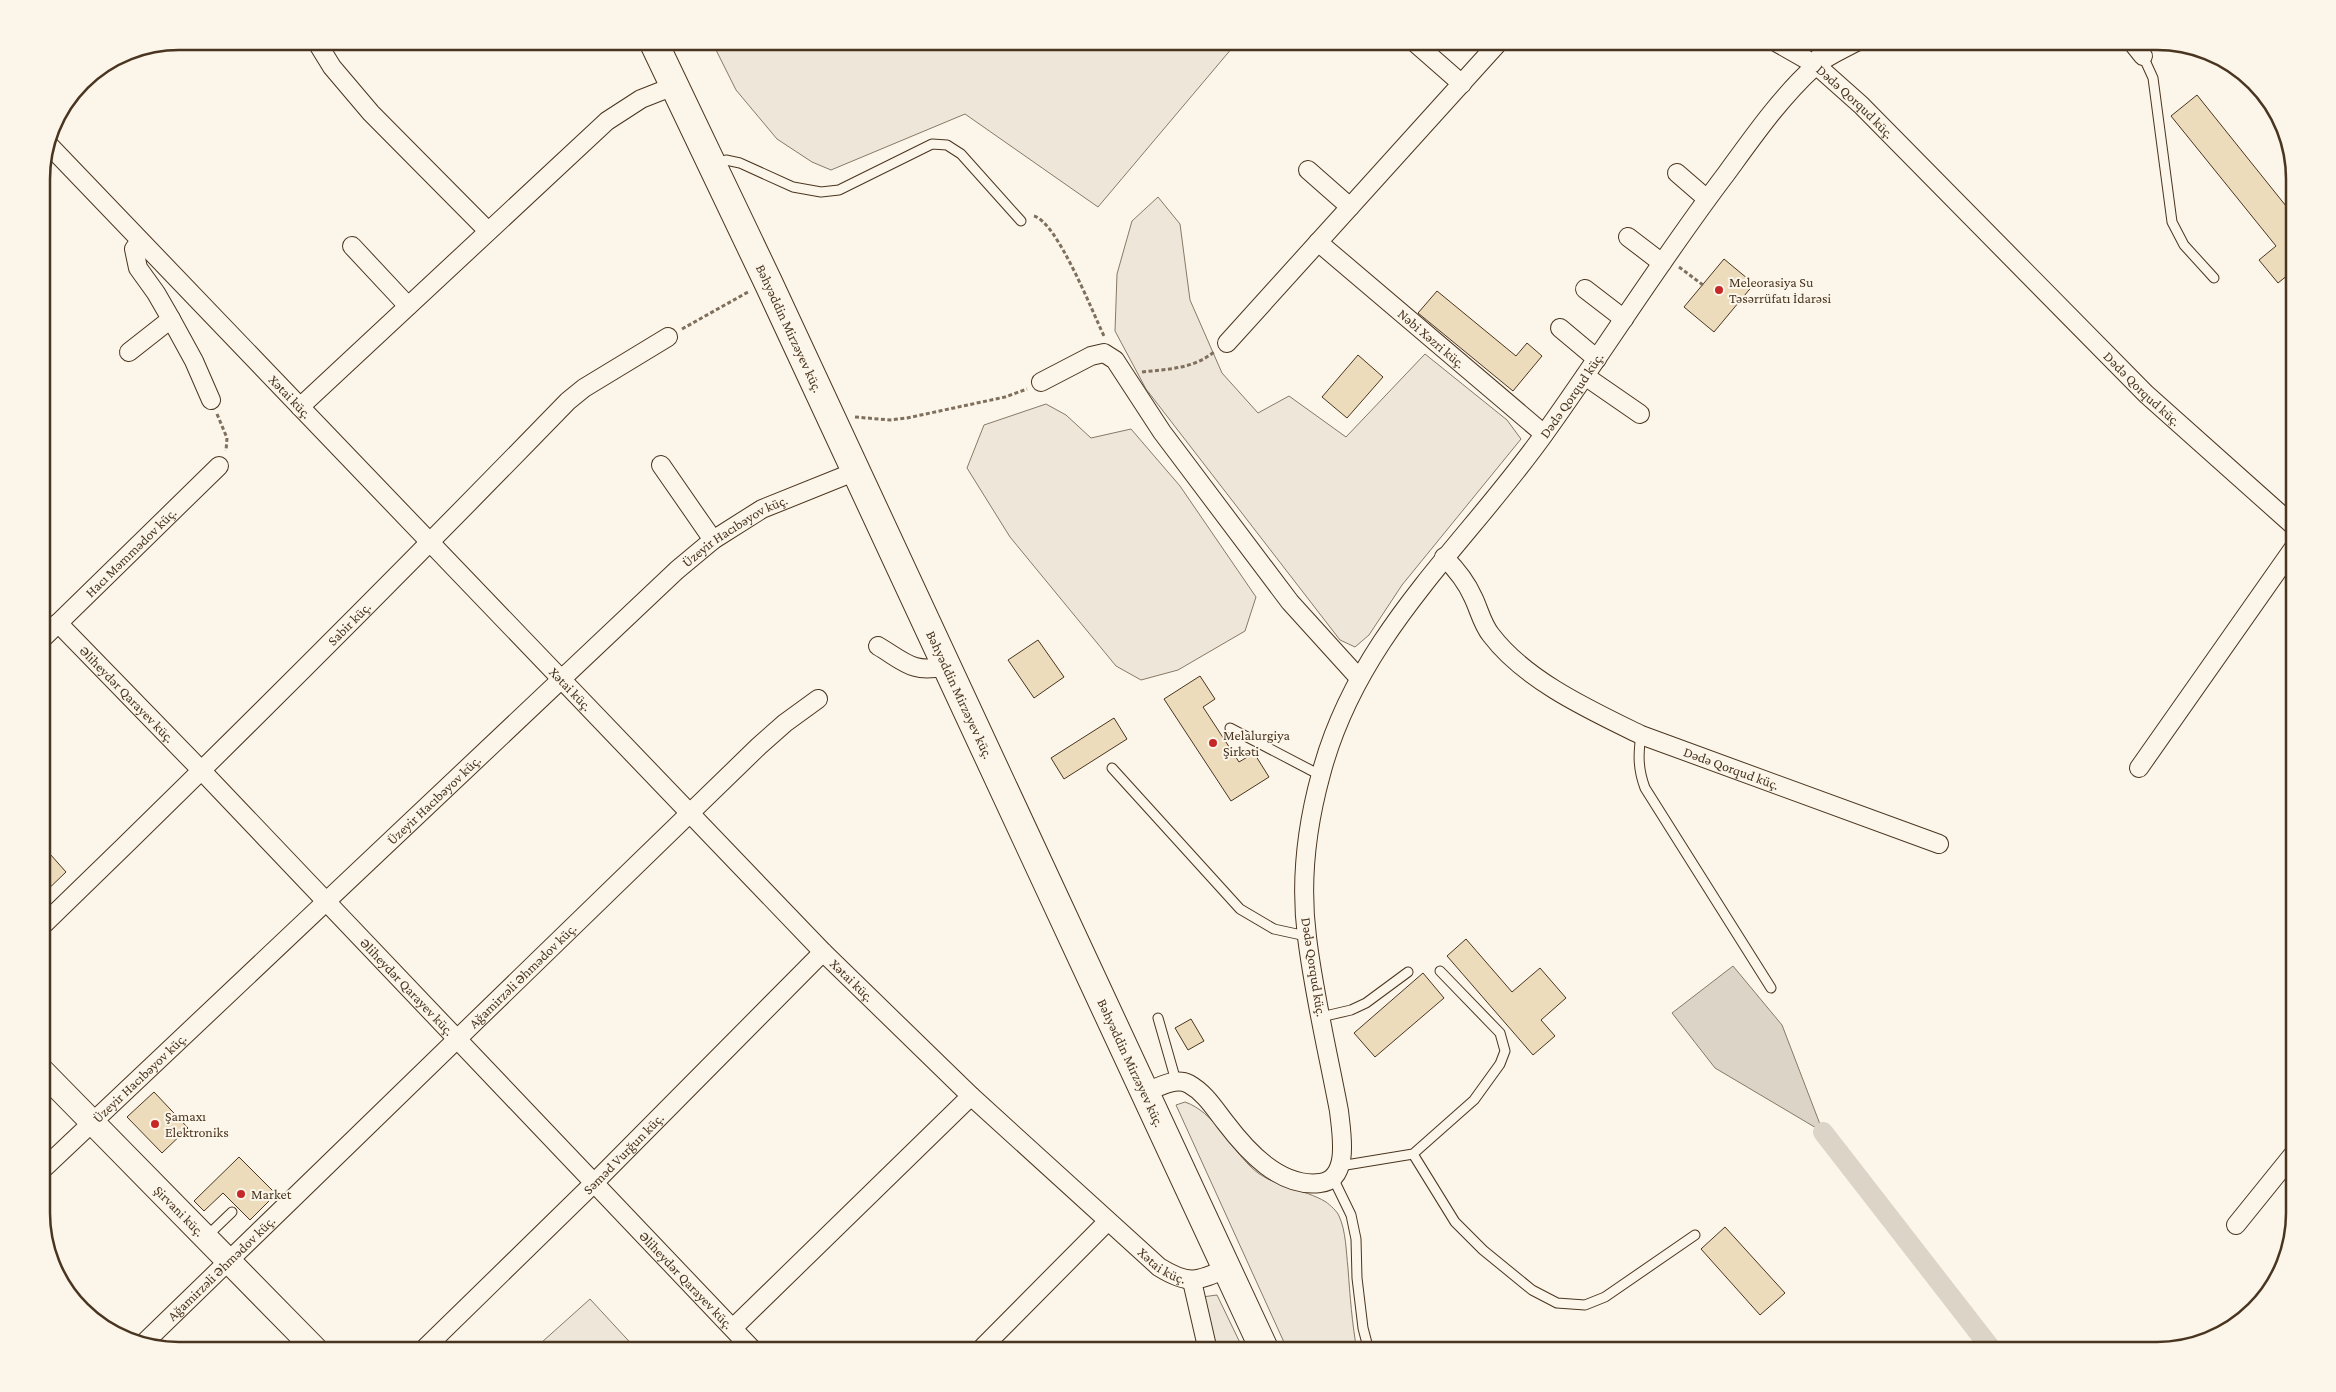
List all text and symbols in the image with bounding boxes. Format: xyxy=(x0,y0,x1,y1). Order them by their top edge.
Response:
street label: Dədə Qorqud küç. xyxy=(1813,61,1897,142)
street label: Bəhyəddin Mirzəyev küç. xyxy=(753,262,826,395)
place label: Meleorasiya Su Təsərrüfatı İdarəsi xyxy=(1729,274,1831,306)
marker: Meleorasiya Su Təsərrüfatı İdarəsi xyxy=(1713,284,1725,296)
street label: Nəbi Xəzri küç. xyxy=(1395,305,1468,371)
street label: Dədə Qorqud küç. xyxy=(2100,348,2184,429)
street label: Dədə Qorqud küç. xyxy=(1536,349,1607,441)
street label: Xətai küç. xyxy=(266,371,315,422)
street label: Üzeyir Hacıbəyov küç. xyxy=(679,492,790,570)
street label: Hacı Məmmədov küç. xyxy=(82,504,179,600)
street label: Sabir küç. xyxy=(324,599,374,649)
street label: Bəhyəddin Mirzəyev küç. xyxy=(923,628,996,761)
street label: Əliheydər Qarayev küç. xyxy=(76,642,178,746)
street label: Xətai küç. xyxy=(546,664,595,714)
place label: Melalurgiya Şirkəti xyxy=(1223,727,1291,759)
marker: Melalurgiya Şirkəti xyxy=(1207,737,1219,749)
street label: Dədə Qorqud küç. xyxy=(1681,743,1781,793)
street label: Üzeyir Hacıbəyov küç. xyxy=(384,752,484,848)
street label: Dədə Qorqud küç. xyxy=(1298,916,1330,1018)
street label: Ağamirzəli Əhmədov küç. xyxy=(465,920,579,1031)
street label: Əliheydər Qarayev küç. xyxy=(357,934,457,1039)
street label: Xətai küç. xyxy=(827,955,877,1005)
street label: Bəhyəddin Mirzəyev küç. xyxy=(1094,996,1168,1129)
street label: Üzeyir Hacıbəyov küç. xyxy=(89,1030,190,1126)
place label: Şamaxı Elektroniks xyxy=(165,1108,229,1140)
street label: Səməd Vurğun küç. xyxy=(580,1110,667,1197)
marker: Şamaxı Elektroniks xyxy=(149,1118,161,1130)
street label: Şirvani küç. xyxy=(151,1182,208,1240)
place label: Market xyxy=(251,1186,292,1202)
marker: Market xyxy=(235,1188,247,1200)
street label: Ağamirzəli Əhmədov küç. xyxy=(164,1212,278,1324)
street label: Əliheydər Qarayev küç. xyxy=(636,1228,737,1332)
street label: Xətai küç. xyxy=(1135,1244,1187,1287)

